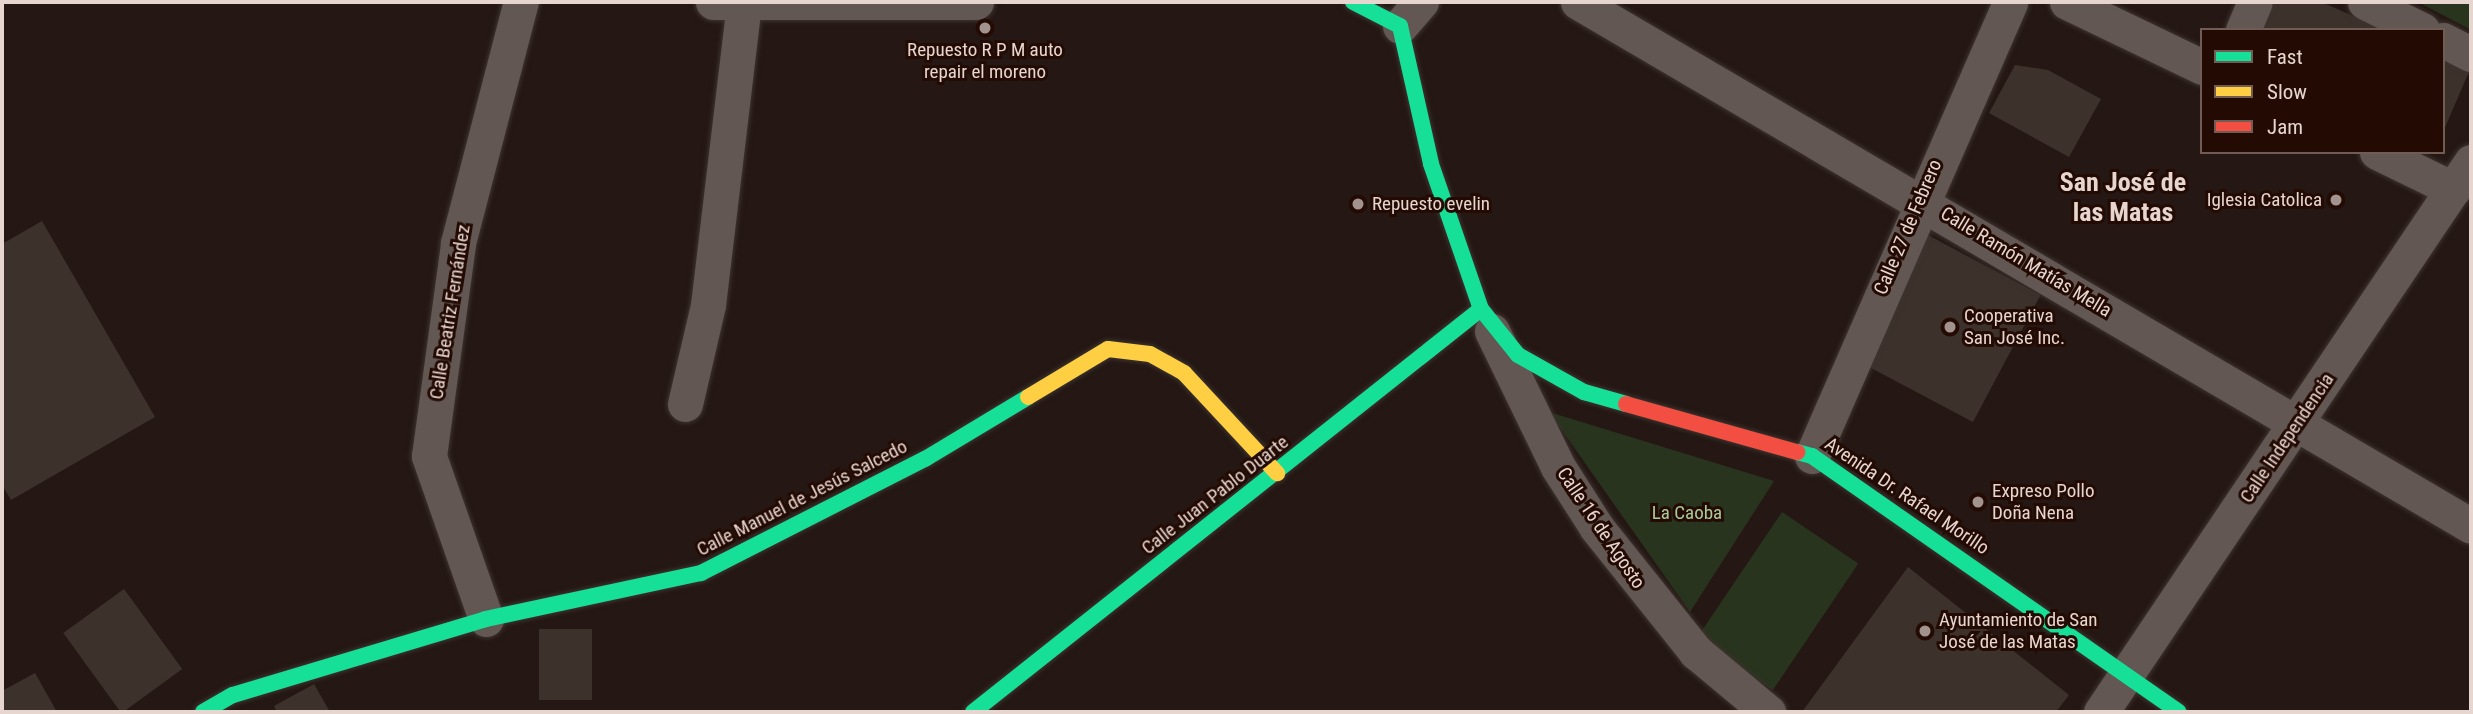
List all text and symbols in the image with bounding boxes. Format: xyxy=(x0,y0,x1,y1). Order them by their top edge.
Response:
marker: Repuesto R P M auto repair el moreno xyxy=(977,20,993,36)
legend xyxy=(2200,28,2445,154)
place label: Repuesto R P M auto repair el moreno xyxy=(907,39,1063,83)
text: Fast xyxy=(2267,45,2303,69)
text: Slow xyxy=(2267,80,2307,104)
text: Jam xyxy=(2267,115,2303,139)
street label: Calle 27 de Febrero xyxy=(1869,156,1947,298)
district label: San José de las Matas xyxy=(2060,167,2186,228)
place label: Iglesia Catolica xyxy=(2207,189,2322,211)
marker: Iglesia Catolica xyxy=(2328,192,2344,208)
place label: Repuesto evelin xyxy=(1372,193,1490,215)
marker: Repuesto evelin xyxy=(1350,196,1366,212)
street label: Calle Ramón Matías Mella xyxy=(1936,202,2116,322)
street label: Calle Beatriz Fernández xyxy=(425,223,475,401)
place label: Cooperativa San José Inc. xyxy=(1964,305,2065,349)
marker: Cooperativa San José Inc. xyxy=(1942,319,1958,335)
street label: Calle Independencia xyxy=(2235,369,2339,507)
street label: Calle Juan Pablo Duarte xyxy=(1137,431,1293,559)
street label: Avenida Dr. Rafael Morillo xyxy=(1821,433,1993,559)
street label: Calle Manuel de Jesús Salcedo xyxy=(693,435,911,561)
street label: Calle 16 de Agosto xyxy=(1552,463,1650,593)
place label: Expreso Pollo Doña Nena xyxy=(1992,480,2094,524)
marker: Expreso Pollo Doña Nena xyxy=(1970,494,1986,510)
park label: La Caoba xyxy=(1652,502,1722,524)
place label: Ayuntamiento de San José de las Matas xyxy=(1939,609,2097,653)
marker: Ayuntamiento de San José de las Matas xyxy=(1917,623,1933,639)

